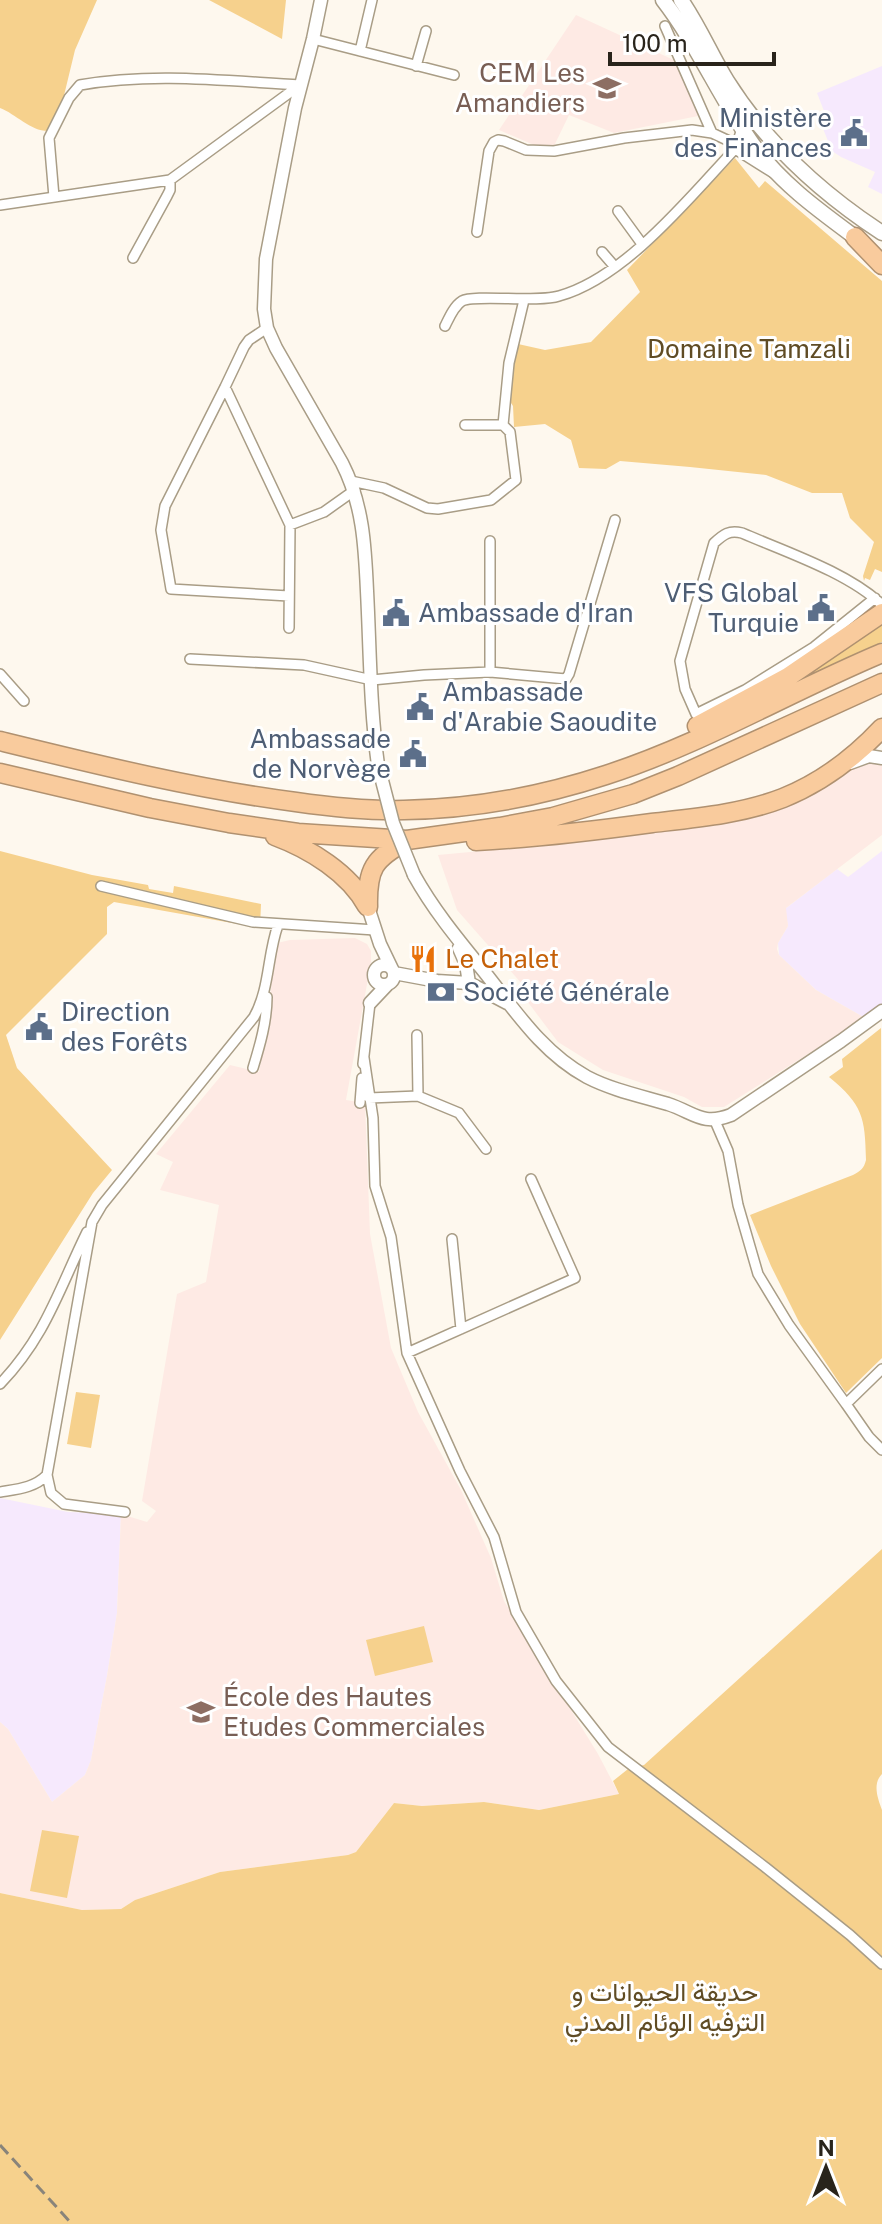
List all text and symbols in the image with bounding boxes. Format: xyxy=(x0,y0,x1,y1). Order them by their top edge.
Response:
scale bar xyxy=(610,16,774,66)
text: 100 m xyxy=(622,29,688,57)
place label: CEM Les Amandiers xyxy=(455,57,585,118)
school or university icon: CEM Les Amandiers xyxy=(592,73,622,103)
place label: Ministère des Finances xyxy=(674,102,832,163)
public building icon: Ministère des Finances xyxy=(839,118,869,148)
park label: Domaine Tamzali xyxy=(647,333,851,364)
place label: VFS Global Turquie xyxy=(664,577,799,638)
public building icon: VFS Global Turquie xyxy=(806,593,836,623)
place label: Ambassade d'Iran xyxy=(418,597,633,628)
public building icon: Ambassade d'Iran xyxy=(381,598,411,628)
place label: Ambassade d'Arabie Saoudite xyxy=(442,676,657,737)
public building icon: Ambassade d'Arabie Saoudite xyxy=(405,692,435,722)
place label: Ambassade de Norvège xyxy=(250,723,391,784)
public building icon: Ambassade de Norvège xyxy=(398,739,428,769)
place label: Le Chalet xyxy=(445,943,559,974)
restaurant icon: Le Chalet xyxy=(408,944,438,974)
place label: Société Générale xyxy=(463,976,670,1007)
bank icon: Société Générale xyxy=(426,977,456,1007)
place label: Direction des Forêts xyxy=(61,996,188,1057)
public building icon: Direction des Forêts xyxy=(24,1012,54,1042)
place label: École des Hautes Etudes Commerciales xyxy=(223,1681,485,1742)
school or university icon: École des Hautes Etudes Commerciales xyxy=(186,1697,216,1727)
park label: حديقة الحيوانات و الترفيه الوئام المدني xyxy=(565,1976,765,2043)
north arrow xyxy=(786,2128,866,2208)
text: N xyxy=(817,2135,835,2161)

